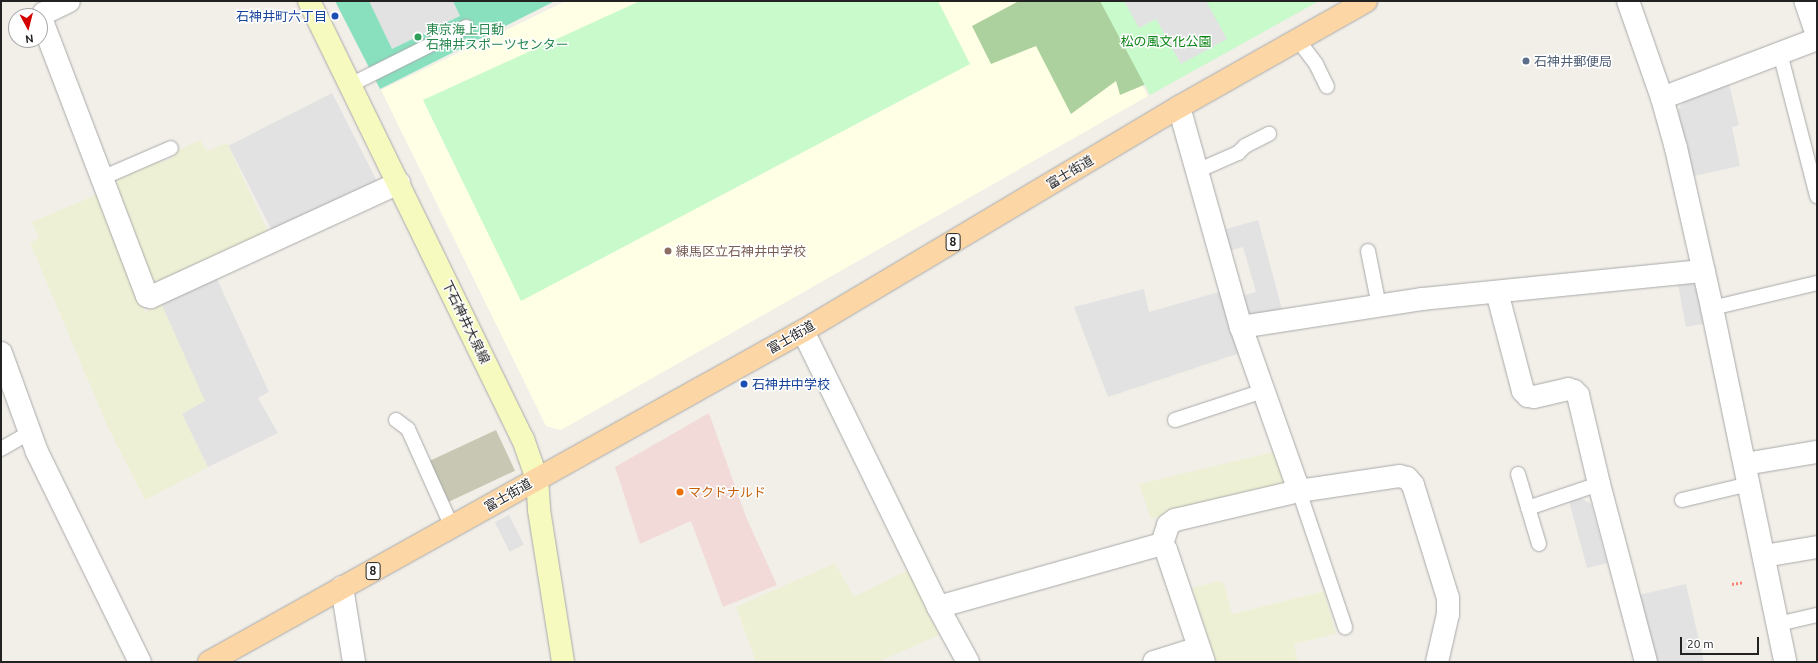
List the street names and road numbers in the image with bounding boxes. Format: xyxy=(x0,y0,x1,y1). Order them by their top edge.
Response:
street label: 富士街道 xyxy=(1044,152,1096,192)
road number: 8 xyxy=(945,232,961,252)
street label: 下石神井大泉線 xyxy=(439,278,493,366)
street label: 富士街道 xyxy=(765,317,817,357)
street label: 富士街道 xyxy=(482,475,534,515)
road number: 8 xyxy=(365,561,381,581)

